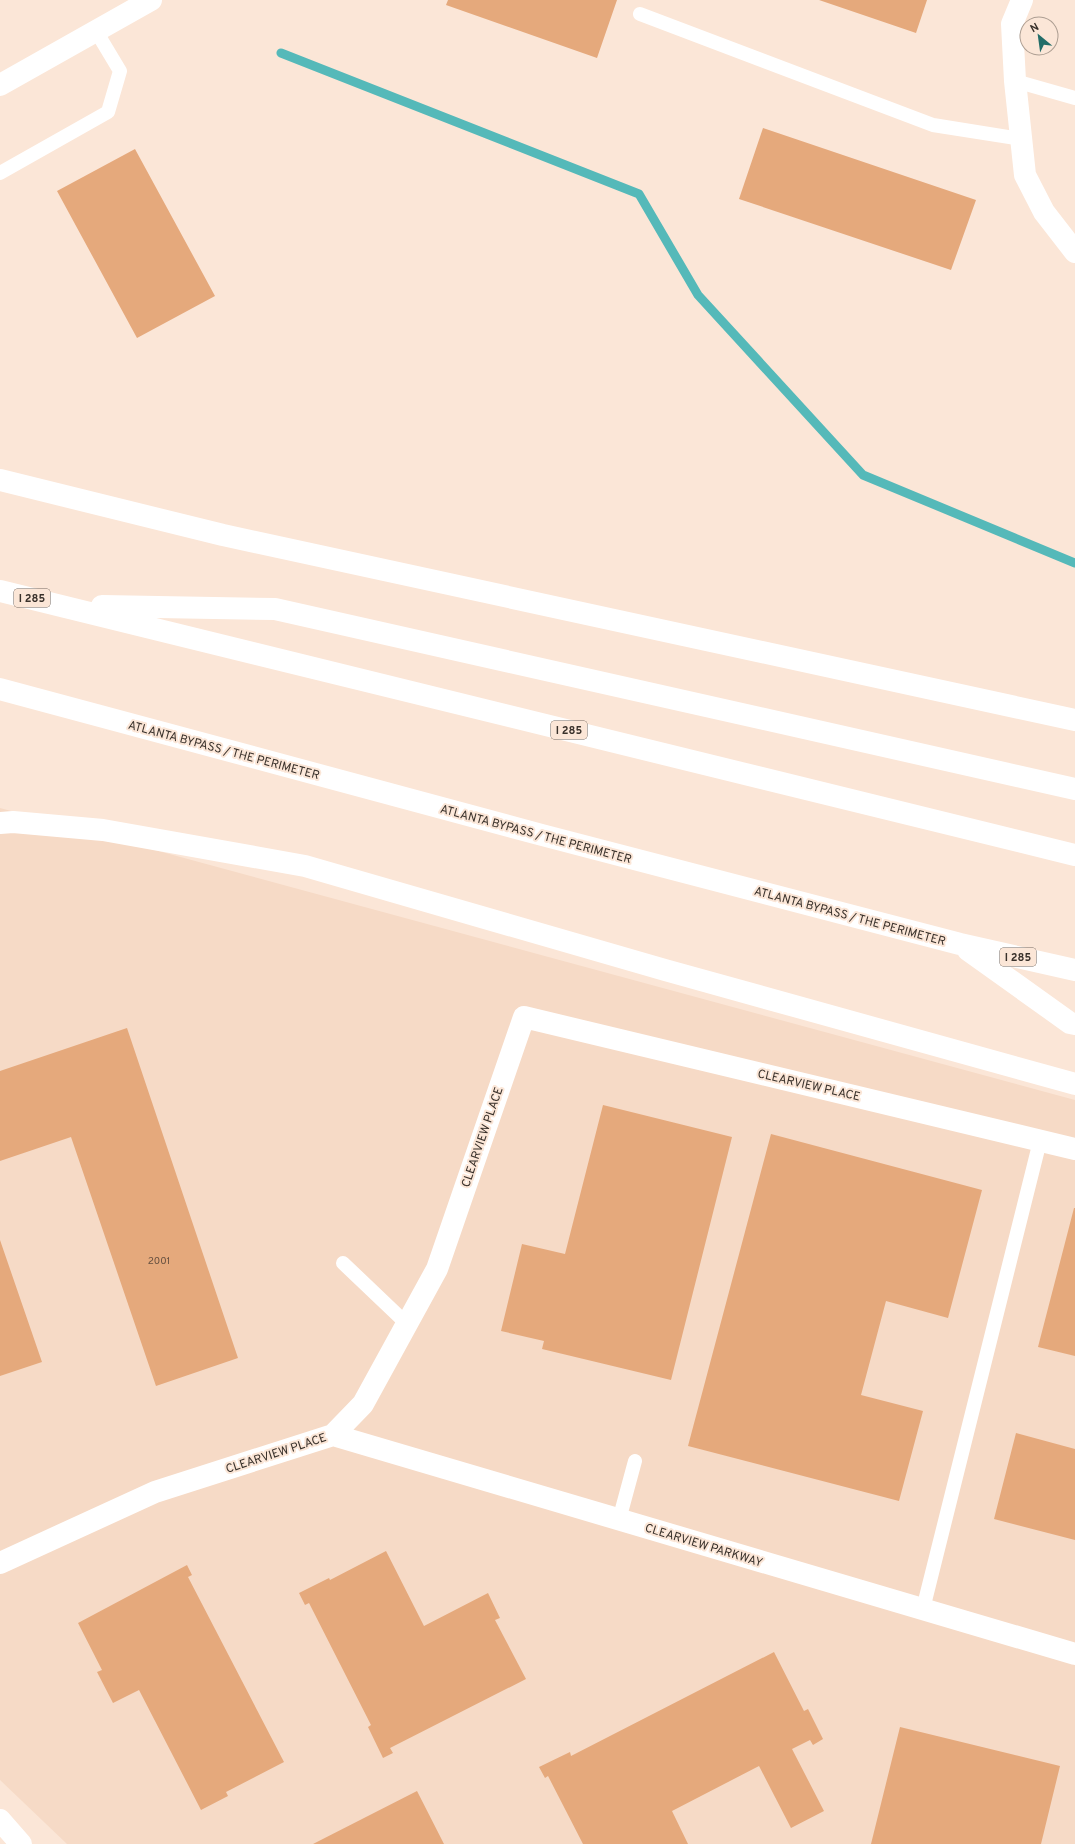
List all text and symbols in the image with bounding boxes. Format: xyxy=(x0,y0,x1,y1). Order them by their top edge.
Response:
north arrow xyxy=(1019,16,1059,56)
text: N xyxy=(1028,20,1041,36)
road number: I 285 xyxy=(14,589,50,607)
street label: ATLANTA BYPASS / THE PERIMETER xyxy=(126,718,321,784)
road number: I 285 xyxy=(551,721,587,739)
street label: ATLANTA BYPASS / THE PERIMETER xyxy=(438,802,633,868)
street label: ATLANTA BYPASS / THE PERIMETER xyxy=(752,884,947,950)
road number: I 285 xyxy=(1000,948,1036,966)
street label: CLEARVIEW PLACE xyxy=(756,1066,862,1106)
street label: CLEARVIEW PLACE xyxy=(458,1085,508,1190)
house number: 2001 xyxy=(148,1255,170,1268)
street label: CLEARVIEW PLACE xyxy=(224,1430,329,1478)
street label: CLEARVIEW PARKWAY xyxy=(643,1520,765,1572)

